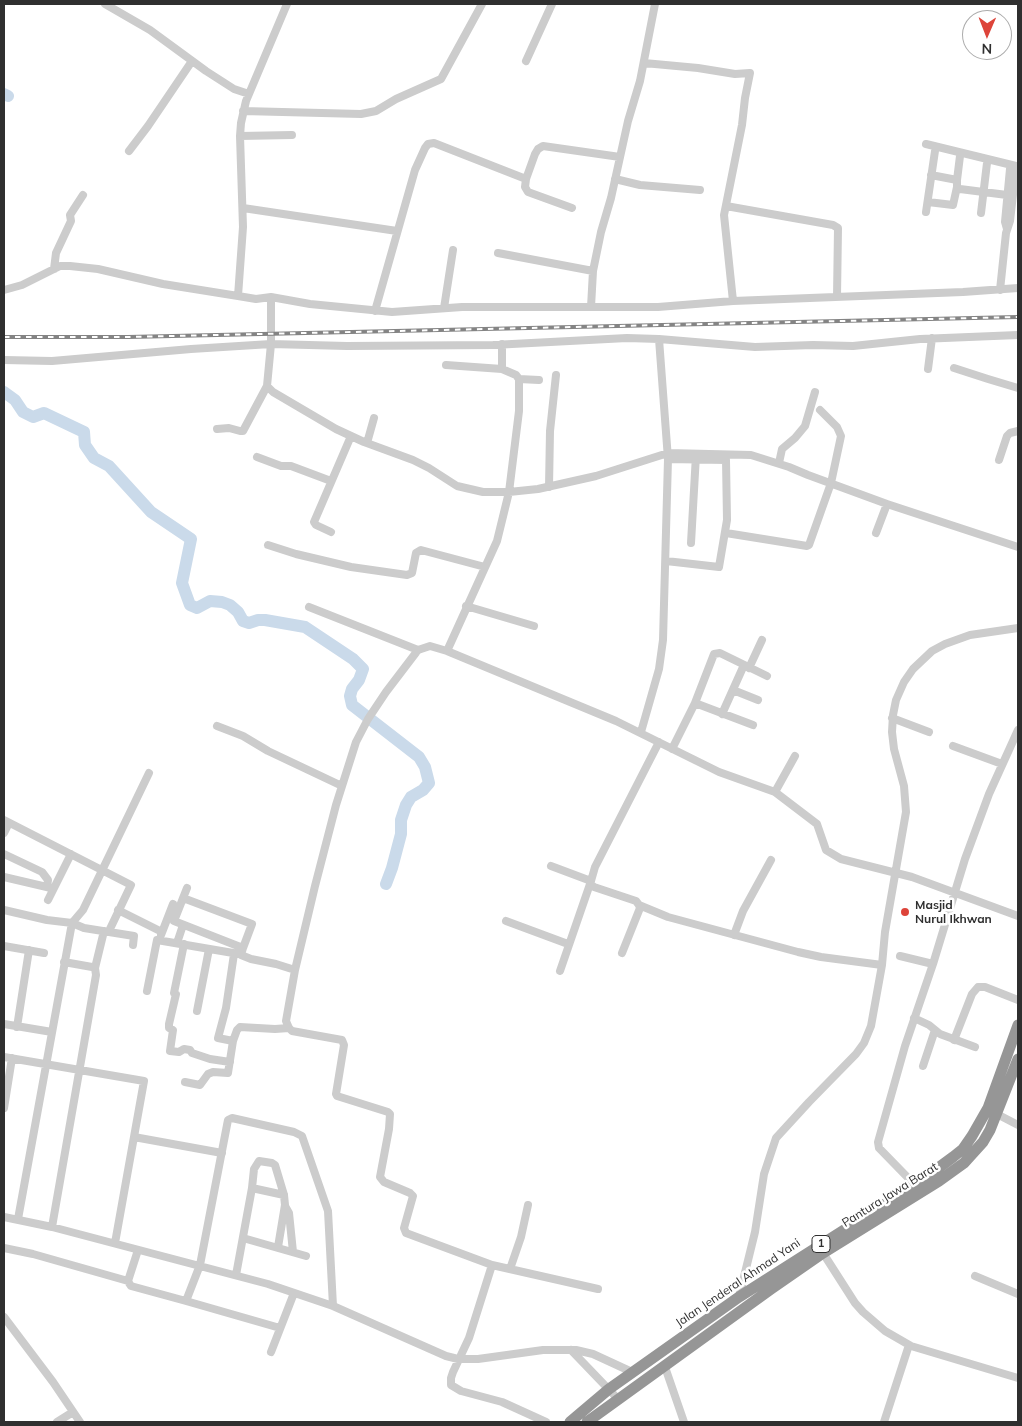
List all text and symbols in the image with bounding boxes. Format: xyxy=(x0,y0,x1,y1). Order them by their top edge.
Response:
north arrow xyxy=(962,10,1012,60)
text: N xyxy=(981,40,992,58)
place label: Masjid Nurul Ikhwan xyxy=(915,898,992,926)
marker: Masjid Nurul Ikhwan xyxy=(899,906,911,918)
street label: Pantura Jawa Barat xyxy=(839,1160,941,1230)
street label: Jalan Jenderal Ahmad Yani xyxy=(673,1236,803,1330)
road number: 1 xyxy=(812,1236,830,1252)

